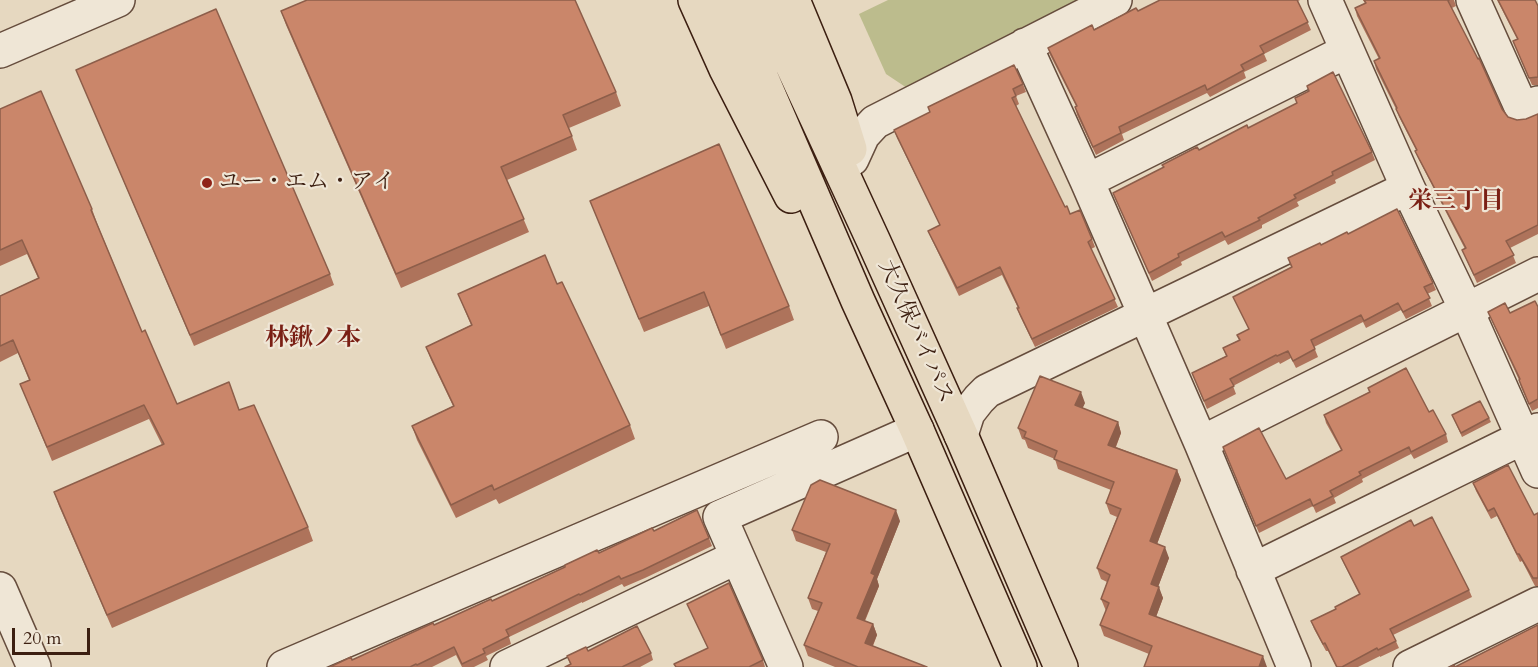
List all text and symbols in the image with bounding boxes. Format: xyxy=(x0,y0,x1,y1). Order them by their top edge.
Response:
place label: ユー・エム・アイ xyxy=(219,170,395,196)
marker: ユー・エム・アイ xyxy=(200,176,214,190)
district label: 栄三丁目 xyxy=(1408,188,1504,216)
street label: 大久保バイパス xyxy=(872,256,958,408)
district label: 林鍬ノ本 xyxy=(265,325,361,353)
scale bar xyxy=(15,616,93,654)
text: 20 m xyxy=(23,626,62,651)

